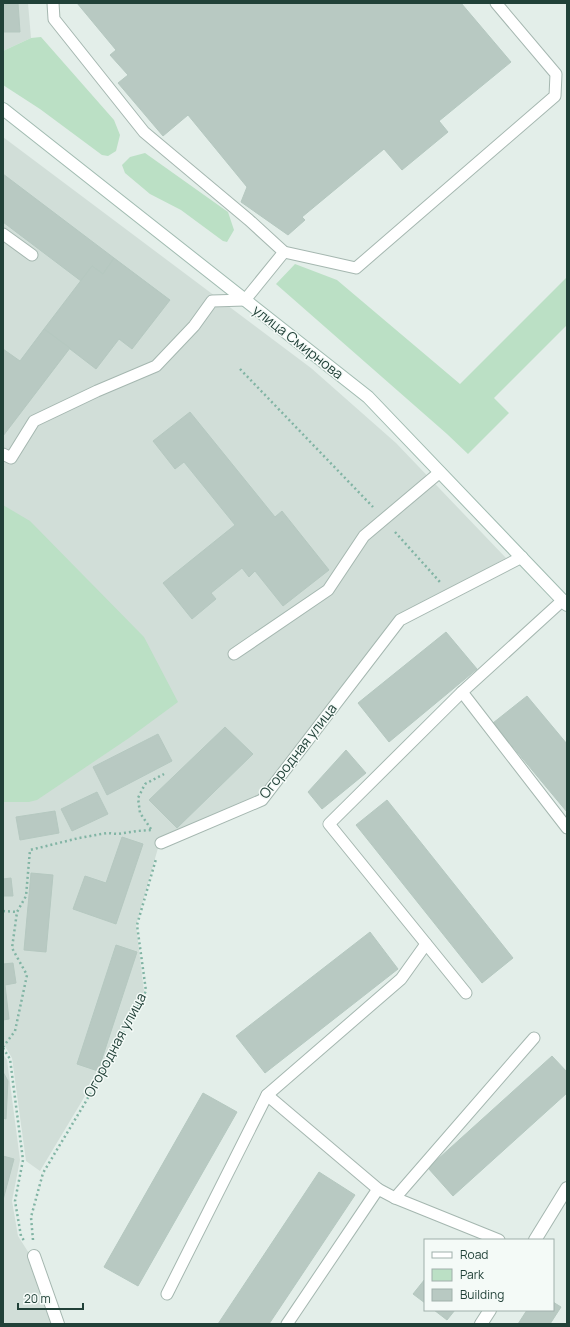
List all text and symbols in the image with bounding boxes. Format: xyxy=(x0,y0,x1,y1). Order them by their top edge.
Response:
street label: улица Смирнова xyxy=(249,300,348,383)
street label: Огородная улица xyxy=(254,699,341,802)
street label: Огородная улица xyxy=(79,989,150,1100)
legend xyxy=(424,1239,554,1311)
text: Road xyxy=(460,1246,488,1263)
text: Park xyxy=(460,1266,485,1283)
scale bar xyxy=(18,1285,83,1311)
text: Building xyxy=(460,1286,504,1303)
text: 20 m xyxy=(24,1290,51,1307)

